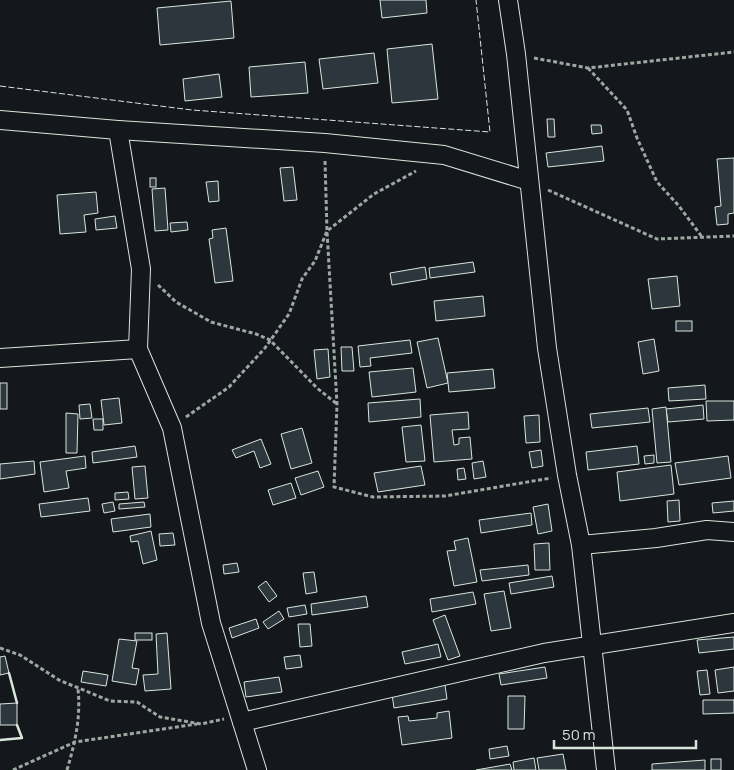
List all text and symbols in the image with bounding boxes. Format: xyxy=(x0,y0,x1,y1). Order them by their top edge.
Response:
scale bar xyxy=(554,718,696,750)
text: 50 m xyxy=(562,724,596,745)

